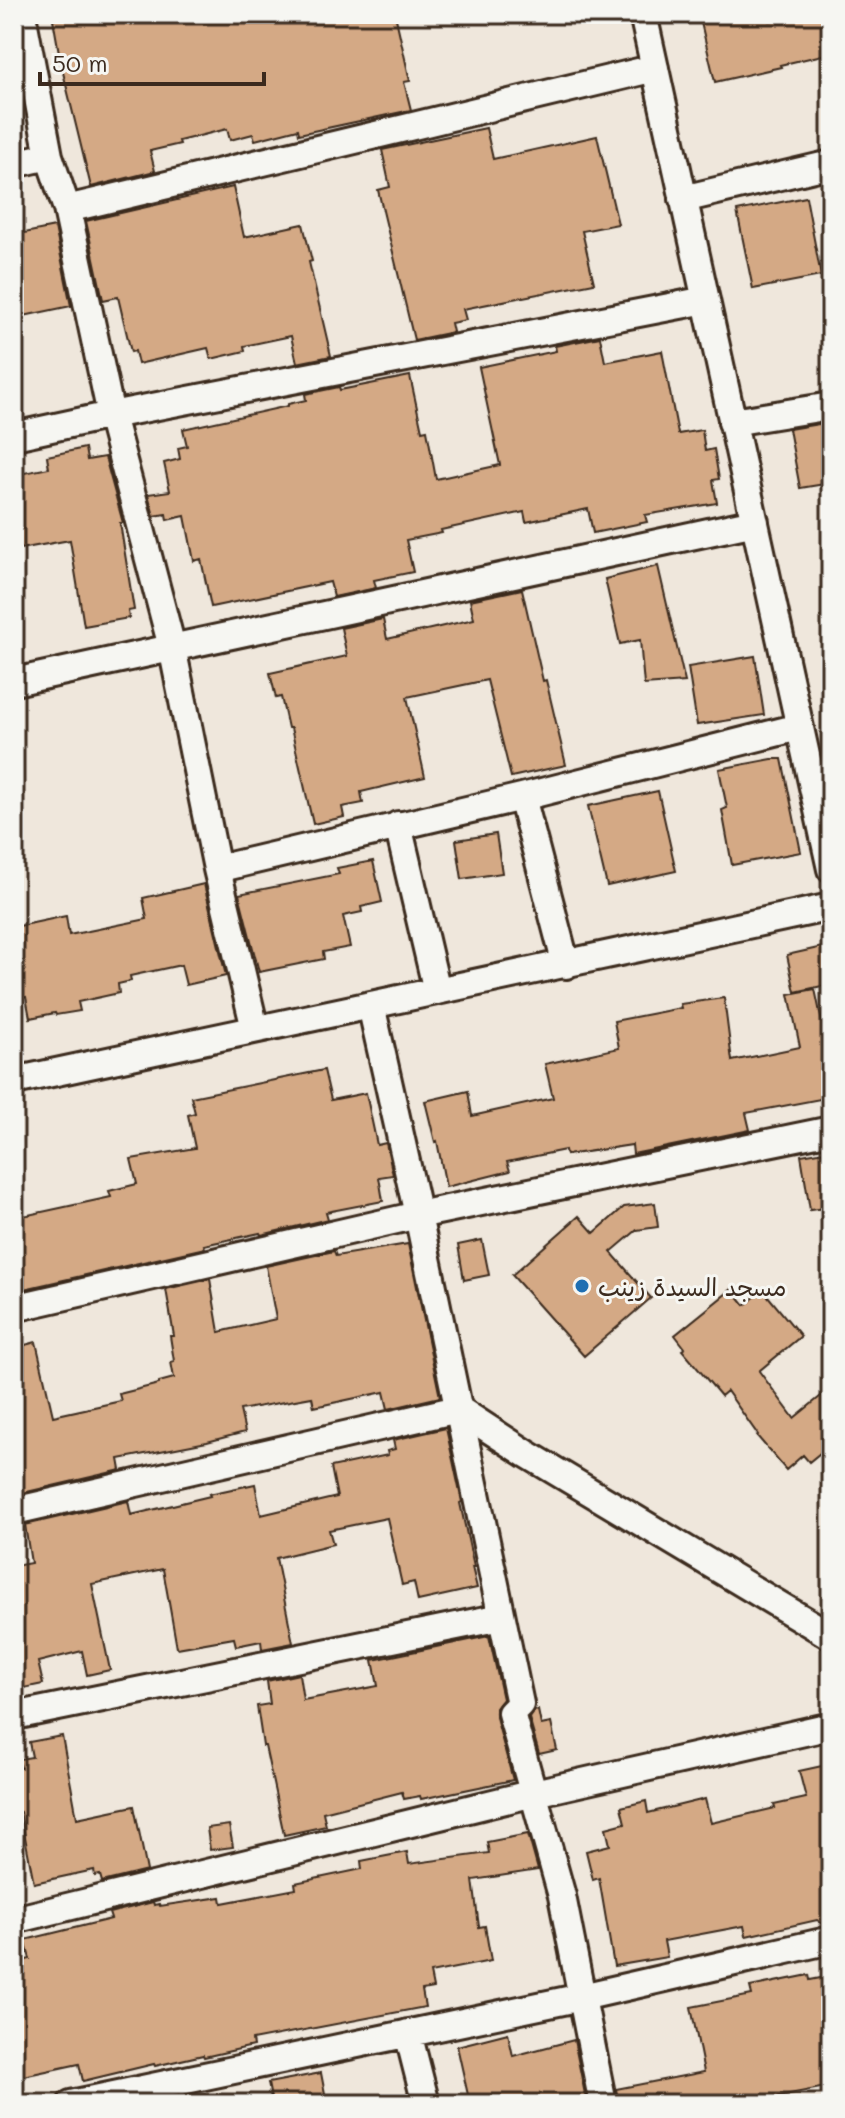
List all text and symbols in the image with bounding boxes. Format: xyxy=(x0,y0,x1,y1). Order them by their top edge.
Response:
scale bar xyxy=(40,36,264,86)
text: 50 m xyxy=(52,47,108,78)
place label: مسجد السيدة زينب xyxy=(598,1271,786,1302)
marker: مسجد السيدة زينب xyxy=(573,1277,591,1295)

